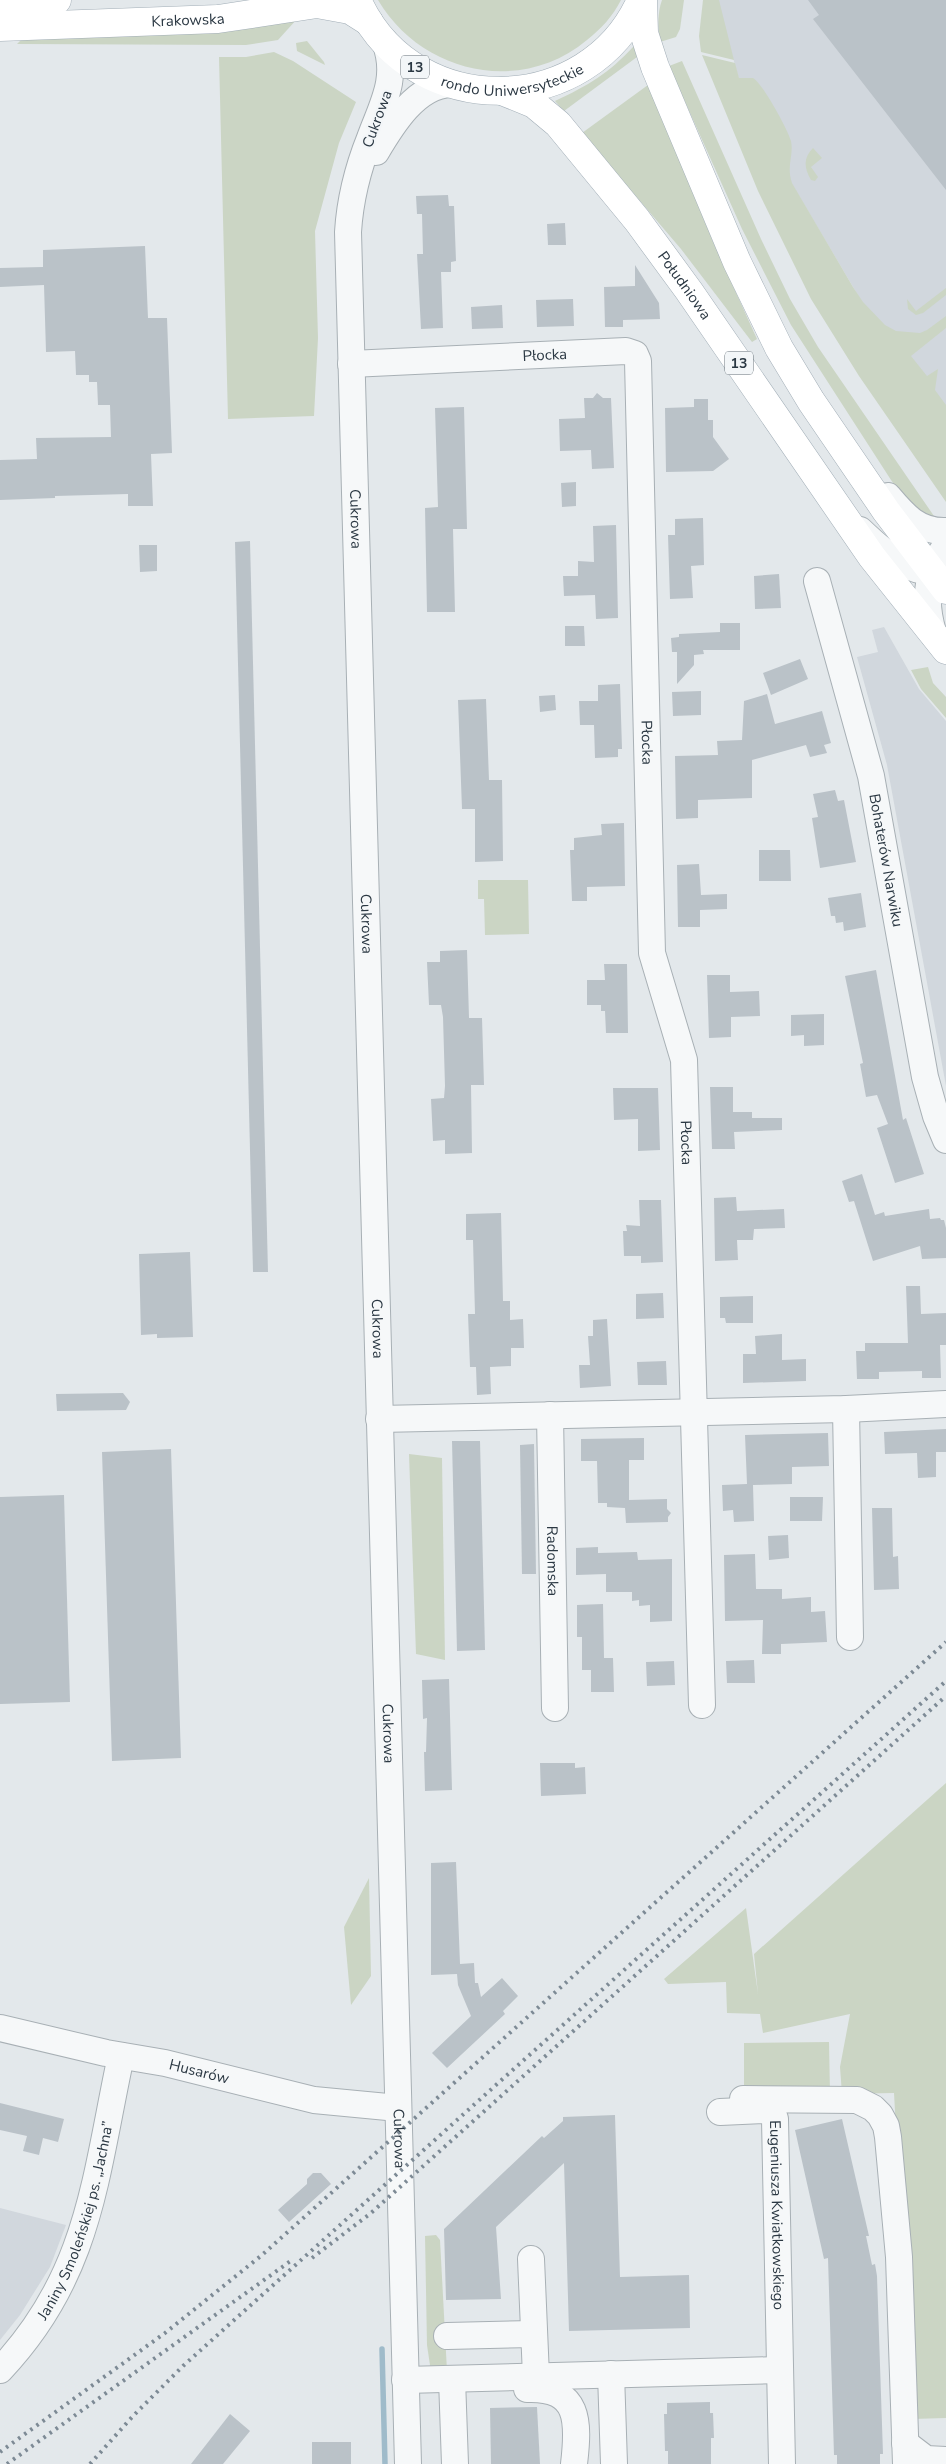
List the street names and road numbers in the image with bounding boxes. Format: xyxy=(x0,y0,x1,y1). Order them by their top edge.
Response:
street label: Krakowska xyxy=(151,8,226,31)
road number: 13 xyxy=(401,56,429,78)
street label: rondo Uniwersyteckie xyxy=(438,59,587,101)
street label: Cukrowa xyxy=(357,87,397,151)
street label: Południowa xyxy=(653,247,716,324)
street label: Płocka xyxy=(522,344,568,366)
road number: 13 xyxy=(725,352,753,374)
street label: Cukrowa xyxy=(345,489,367,549)
street label: Płocka xyxy=(636,720,658,765)
street label: Bohaterów Narwiku xyxy=(864,792,908,929)
street label: Cukrowa xyxy=(356,894,377,954)
street label: Płocka xyxy=(676,1120,697,1165)
street label: Cukrowa xyxy=(367,1299,388,1359)
street label: Radomska xyxy=(542,1526,563,1596)
street label: Cukrowa xyxy=(378,1703,399,1764)
street label: Husarów xyxy=(167,2054,232,2089)
street label: Cukrowa xyxy=(388,2108,410,2169)
street label: Janiny Smoleńskiej ps. „Jachna” xyxy=(32,2119,118,2324)
street label: Eugeniusza Kwiatkowskiego xyxy=(765,2120,789,2310)

